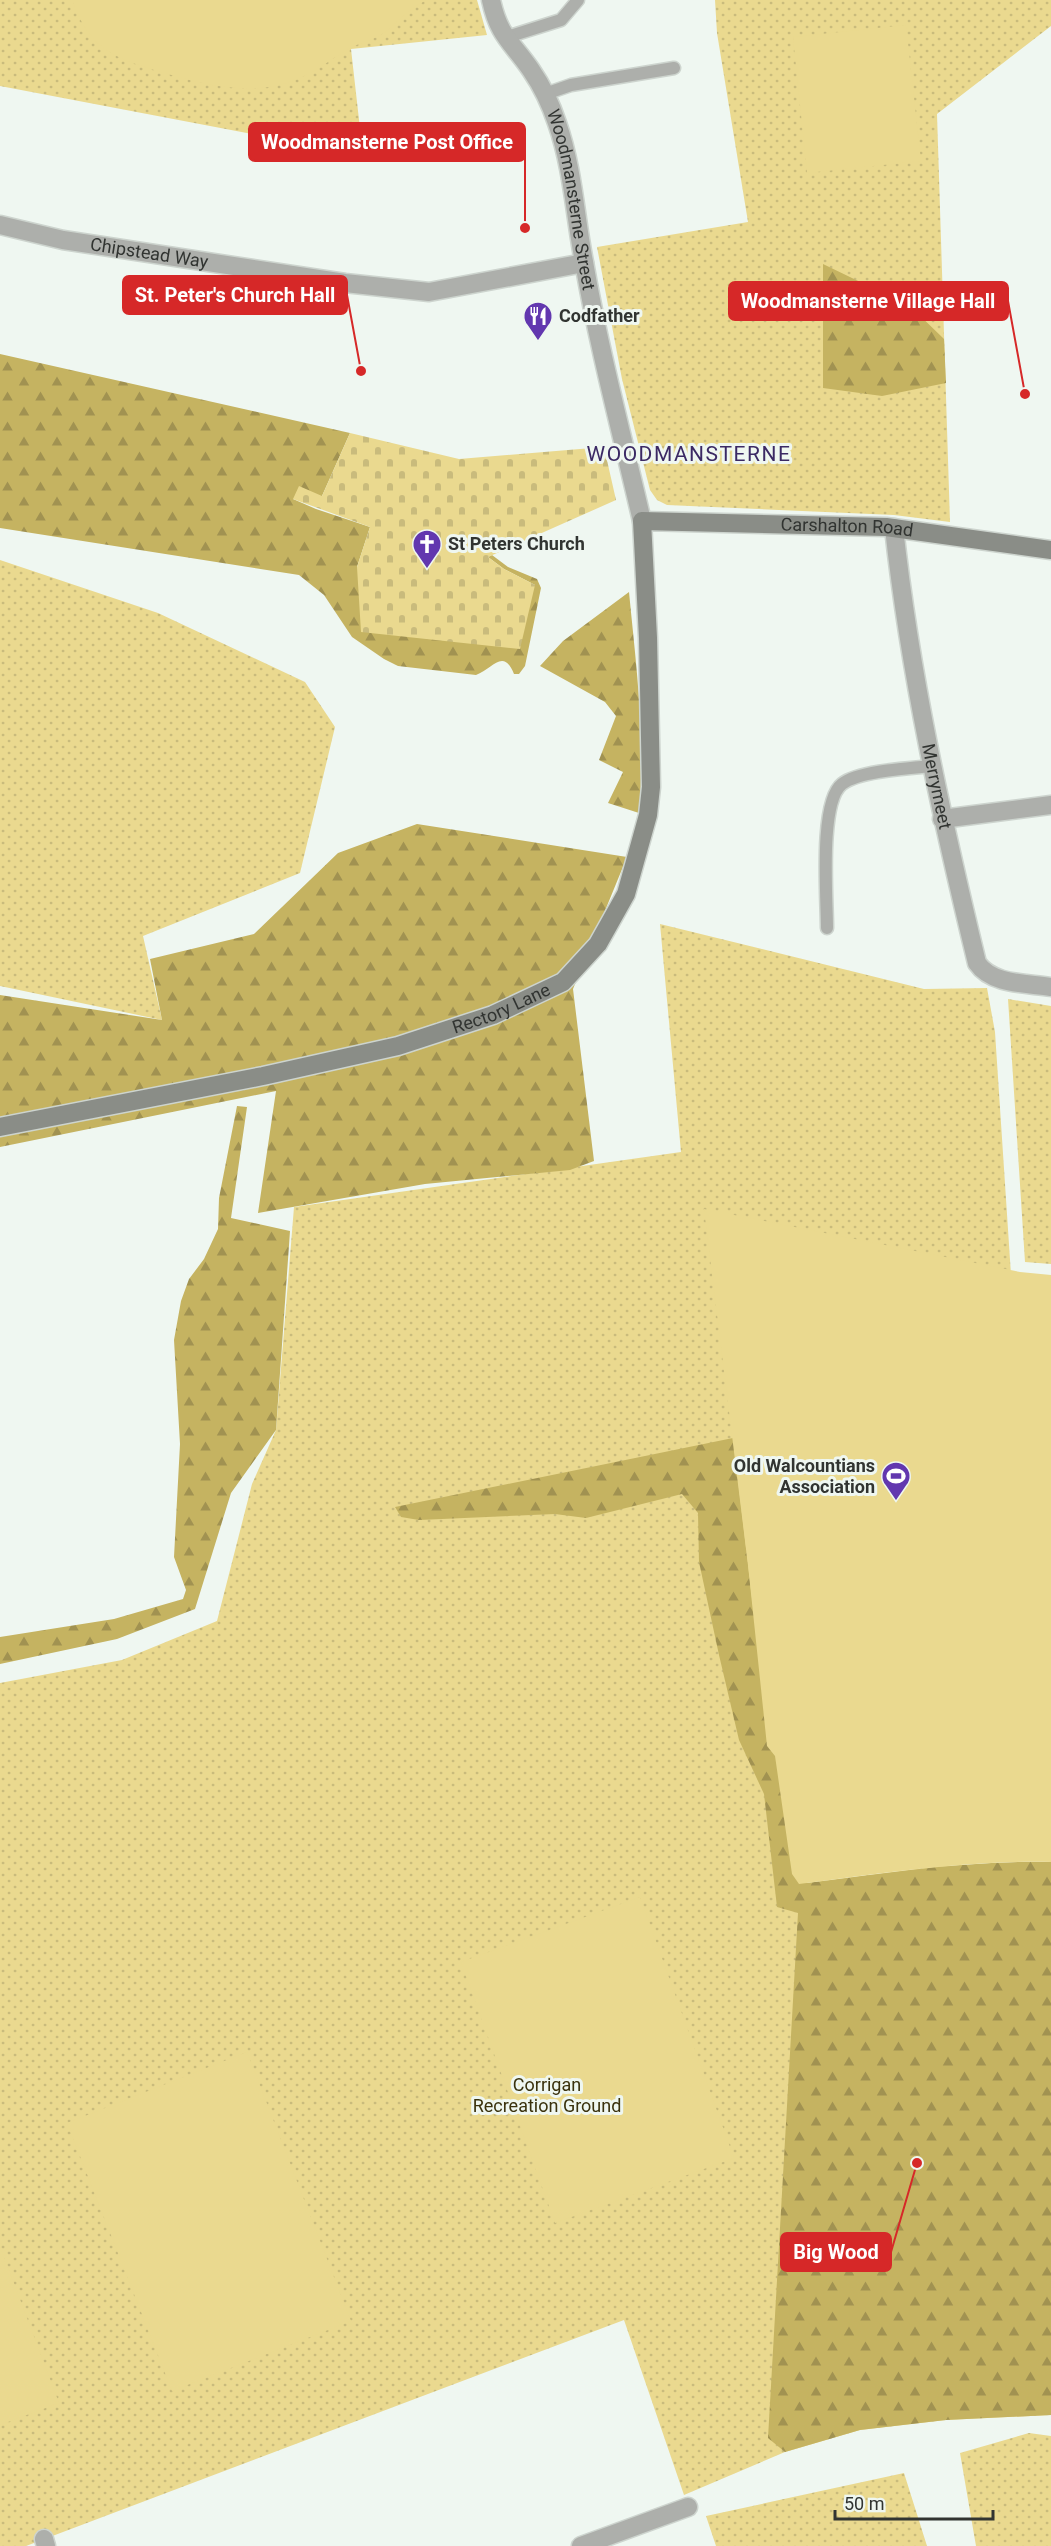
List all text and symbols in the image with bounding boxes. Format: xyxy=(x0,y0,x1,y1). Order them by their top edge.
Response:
street label: Woodmansterne Street xyxy=(543,106,600,292)
callout: Woodmansterne Post Office xyxy=(249,123,525,161)
text: Woodmansterne Post Office xyxy=(261,130,513,154)
street label: Chipstead Way xyxy=(89,233,210,272)
callout: St. Peter's Church Hall xyxy=(123,276,347,314)
callout: Woodmansterne Village Hall xyxy=(729,282,1008,320)
text: St. Peter's Church Hall xyxy=(135,283,335,307)
text: Woodmansterne Village Hall xyxy=(741,289,995,313)
restaurant icon: Codfather xyxy=(522,300,554,342)
place label: Codfather xyxy=(559,305,640,326)
district label: WOODMANSTERNE xyxy=(587,442,791,466)
street label: Carshalton Road xyxy=(781,513,915,541)
church icon: St Peters Church xyxy=(411,528,443,570)
place label: St Peters Church xyxy=(448,533,585,554)
street label: Merrymeet xyxy=(918,742,956,831)
street label: Rectory Lane xyxy=(449,979,553,1038)
place label: Old Walcountians Association xyxy=(734,1455,875,1497)
sports icon: Old Walcountians Association xyxy=(880,1460,912,1502)
park label: Corrigan Recreation Ground xyxy=(473,2074,621,2116)
callout: Big Wood xyxy=(781,2233,891,2271)
text: Big Wood xyxy=(793,2240,879,2264)
scale bar xyxy=(835,2483,992,2521)
text: 50 m xyxy=(844,2493,884,2514)

